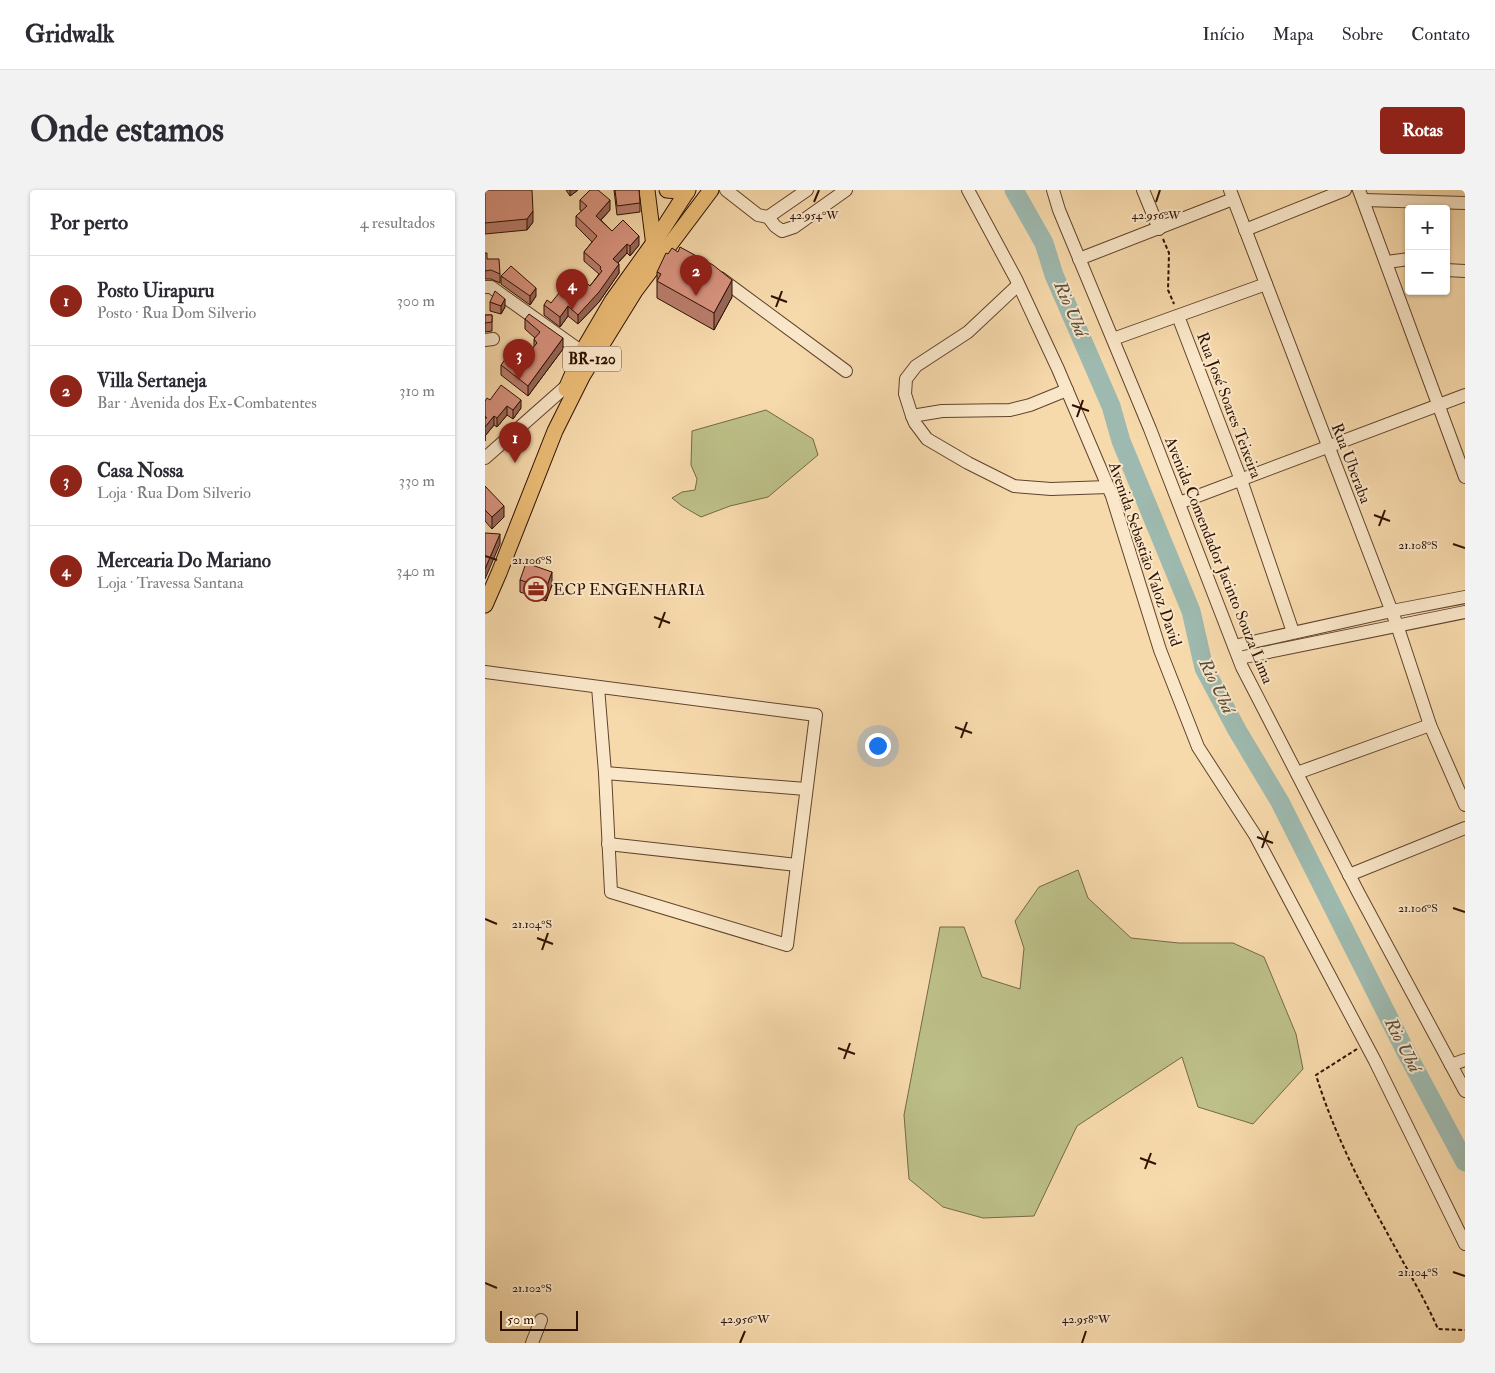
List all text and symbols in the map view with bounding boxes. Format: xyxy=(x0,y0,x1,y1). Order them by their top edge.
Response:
text: Gridwalk xyxy=(25,19,114,50)
text: Início xyxy=(1203,23,1244,46)
text: Mapa xyxy=(1272,23,1314,46)
text: Sobre xyxy=(1342,23,1383,46)
text: Contato xyxy=(1411,23,1470,46)
button: Rotas xyxy=(1380,107,1465,154)
text: Onde estamos xyxy=(30,108,224,152)
map controls xyxy=(1405,205,1450,295)
button: + xyxy=(1405,205,1450,250)
text: 42.954°W xyxy=(790,208,839,223)
text: 42.956°W xyxy=(1132,208,1181,223)
text: Por perto xyxy=(50,209,128,236)
text: 4 resultados xyxy=(360,213,435,233)
button: − xyxy=(1405,250,1450,295)
pin: 2 xyxy=(680,255,712,296)
pin: 4 xyxy=(556,269,588,310)
water label: Rio Ubá xyxy=(1048,277,1093,342)
text: Posto Uirapuru xyxy=(97,279,214,303)
text: 1 xyxy=(63,291,69,311)
text: 300 m xyxy=(397,291,435,311)
text: Posto · Rua Dom Silverio xyxy=(97,303,256,323)
street label: Rua José Soares Teixeira xyxy=(1191,329,1266,482)
pin: 3 xyxy=(503,339,535,380)
road number: BR-120 xyxy=(563,346,621,372)
text: Villa Sertaneja xyxy=(97,369,207,393)
text: 2 xyxy=(62,381,70,401)
text: 310 m xyxy=(399,381,435,401)
text: Bar · Avenida dos Ex-Combatentes xyxy=(97,393,317,413)
street label: Rua Uberaba xyxy=(1327,420,1376,507)
pin: 1 xyxy=(499,422,531,463)
street label: Avenida Comendador Jacinto Souza Lima xyxy=(1159,433,1278,688)
text: Casa Nossa xyxy=(97,459,184,483)
street label: Avenida Sebastião Valoz David xyxy=(1104,459,1186,649)
text: 3 xyxy=(63,471,69,491)
text: 330 m xyxy=(399,471,435,491)
text: Loja · Rua Dom Silverio xyxy=(97,483,251,503)
text: 21.108°S xyxy=(1398,538,1438,553)
text: Mercearia Do Mariano xyxy=(97,549,271,573)
text: 21.106°S xyxy=(512,553,552,568)
text: 4 xyxy=(62,561,70,581)
text: 340 m xyxy=(396,561,435,581)
text: Loja · Travessa Santana xyxy=(97,573,244,593)
office icon: ECP ENGENHARIA xyxy=(523,576,549,602)
place label: ECP ENGENHARIA xyxy=(553,580,705,600)
water label: Rio Ubá xyxy=(1193,654,1240,719)
your location xyxy=(865,733,891,759)
text: 21.106°S xyxy=(1398,901,1438,916)
text: 21.104°S xyxy=(512,917,552,932)
water label: Rio Ubá xyxy=(1379,1013,1427,1078)
text: 21.104°S xyxy=(1398,1265,1438,1280)
text: 21.102°S xyxy=(512,1281,552,1296)
scale bar xyxy=(500,1308,577,1331)
text: 50 m xyxy=(507,1311,534,1328)
text: 42.956°W xyxy=(721,1312,770,1327)
text: 42.958°W xyxy=(1062,1312,1111,1327)

